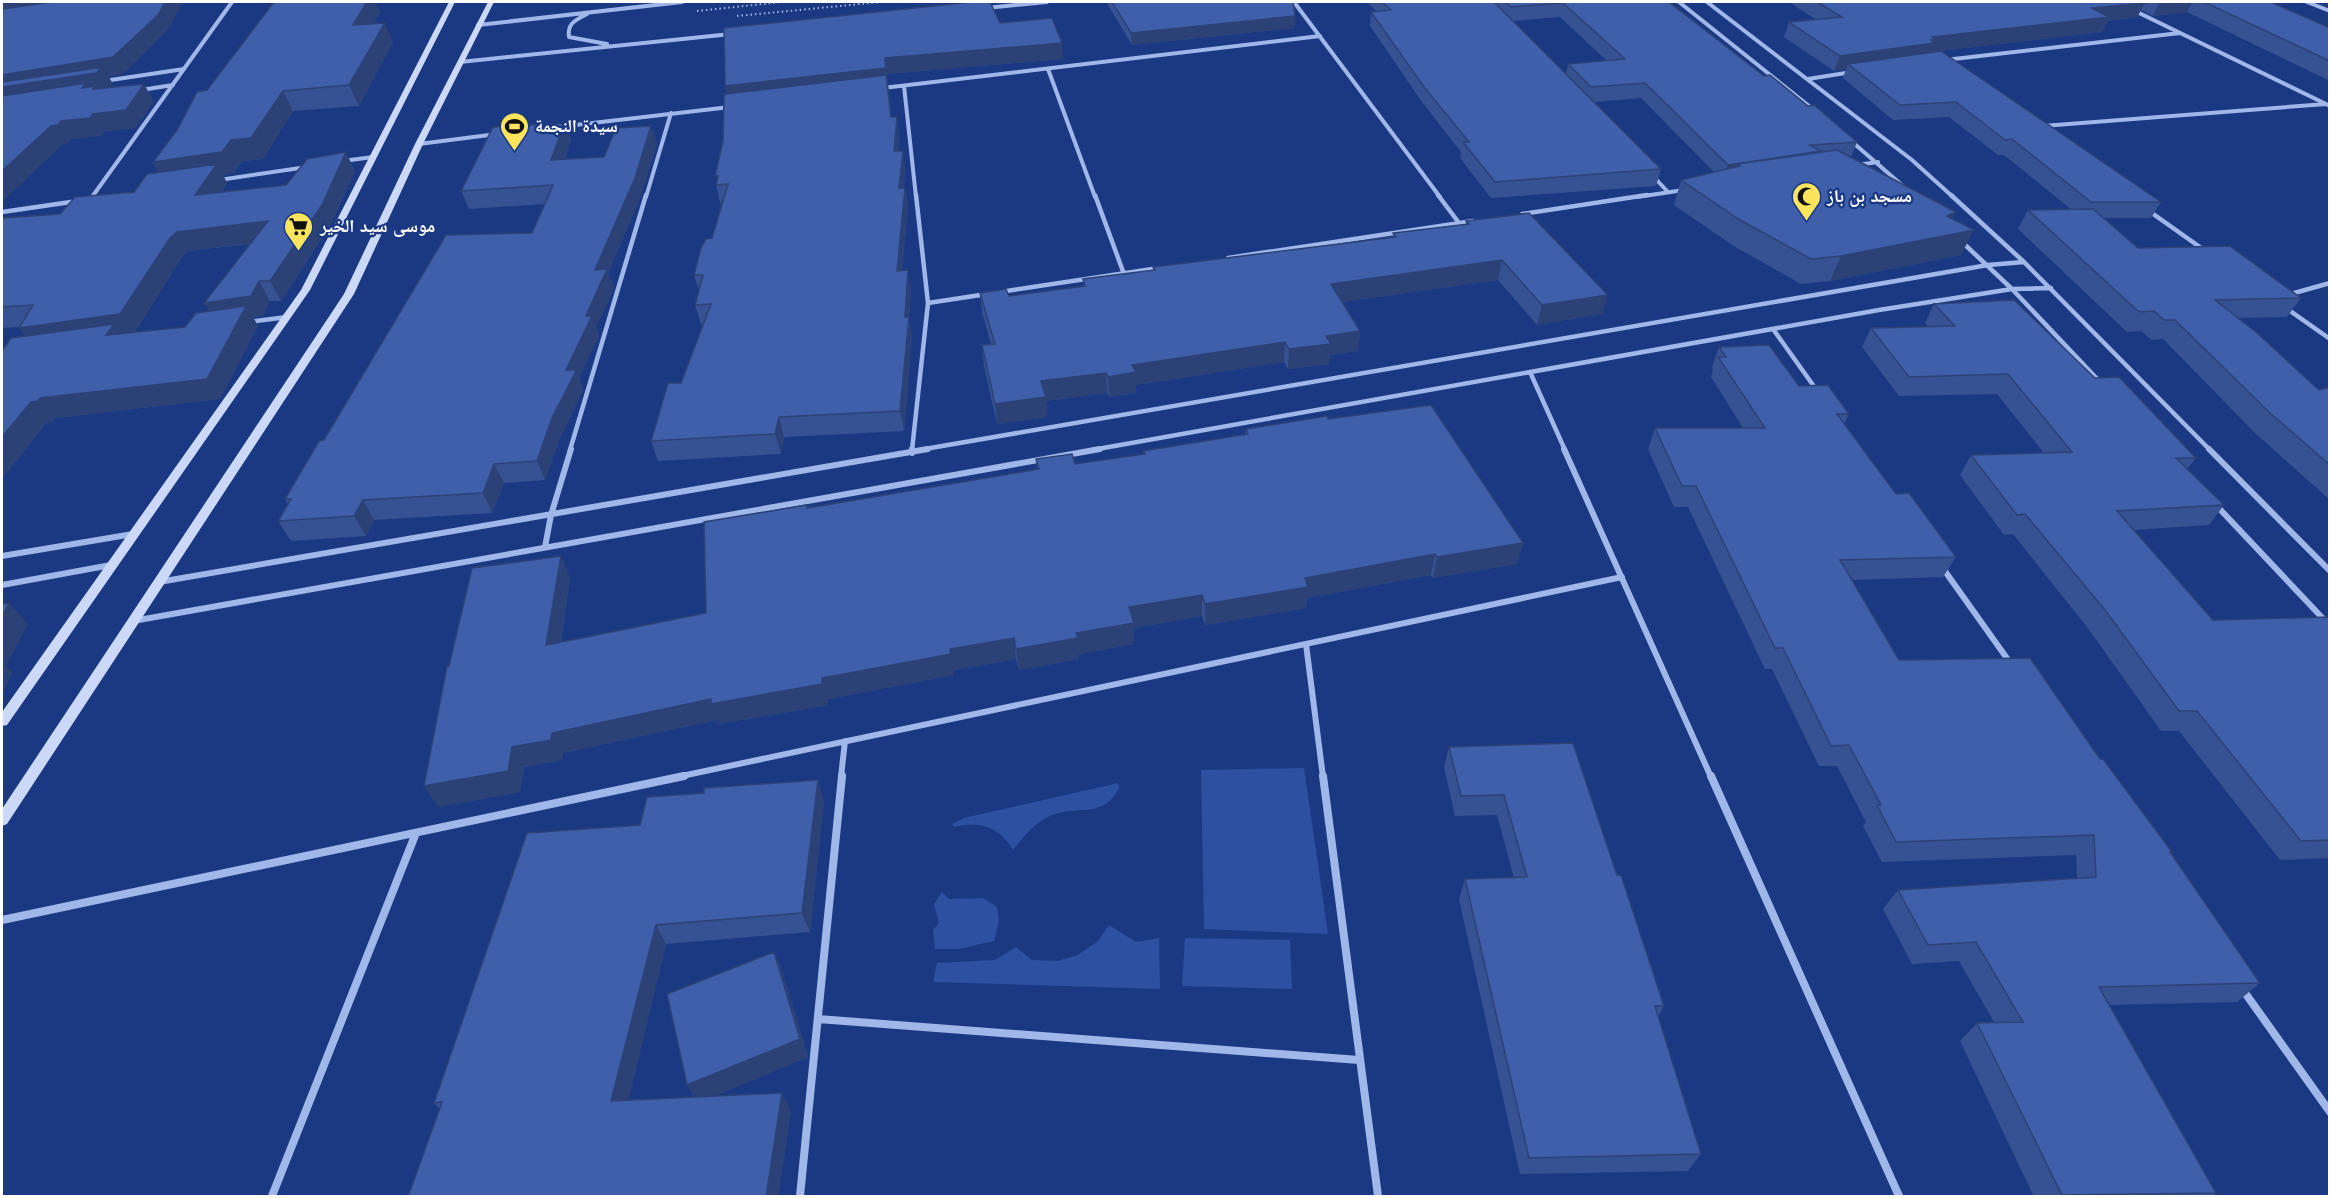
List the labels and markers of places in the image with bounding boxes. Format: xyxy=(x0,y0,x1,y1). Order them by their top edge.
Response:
sports icon: سيدة النجمة xyxy=(498,110,530,152)
place label: سيدة النجمة xyxy=(535,113,618,139)
mosque icon: مسجد بن باز xyxy=(1790,180,1822,222)
place label: مسجد بن باز xyxy=(1826,183,1912,209)
supermarket icon: موسى سيد الخير xyxy=(283,210,315,252)
place label: موسى سيد الخير xyxy=(319,213,435,239)

